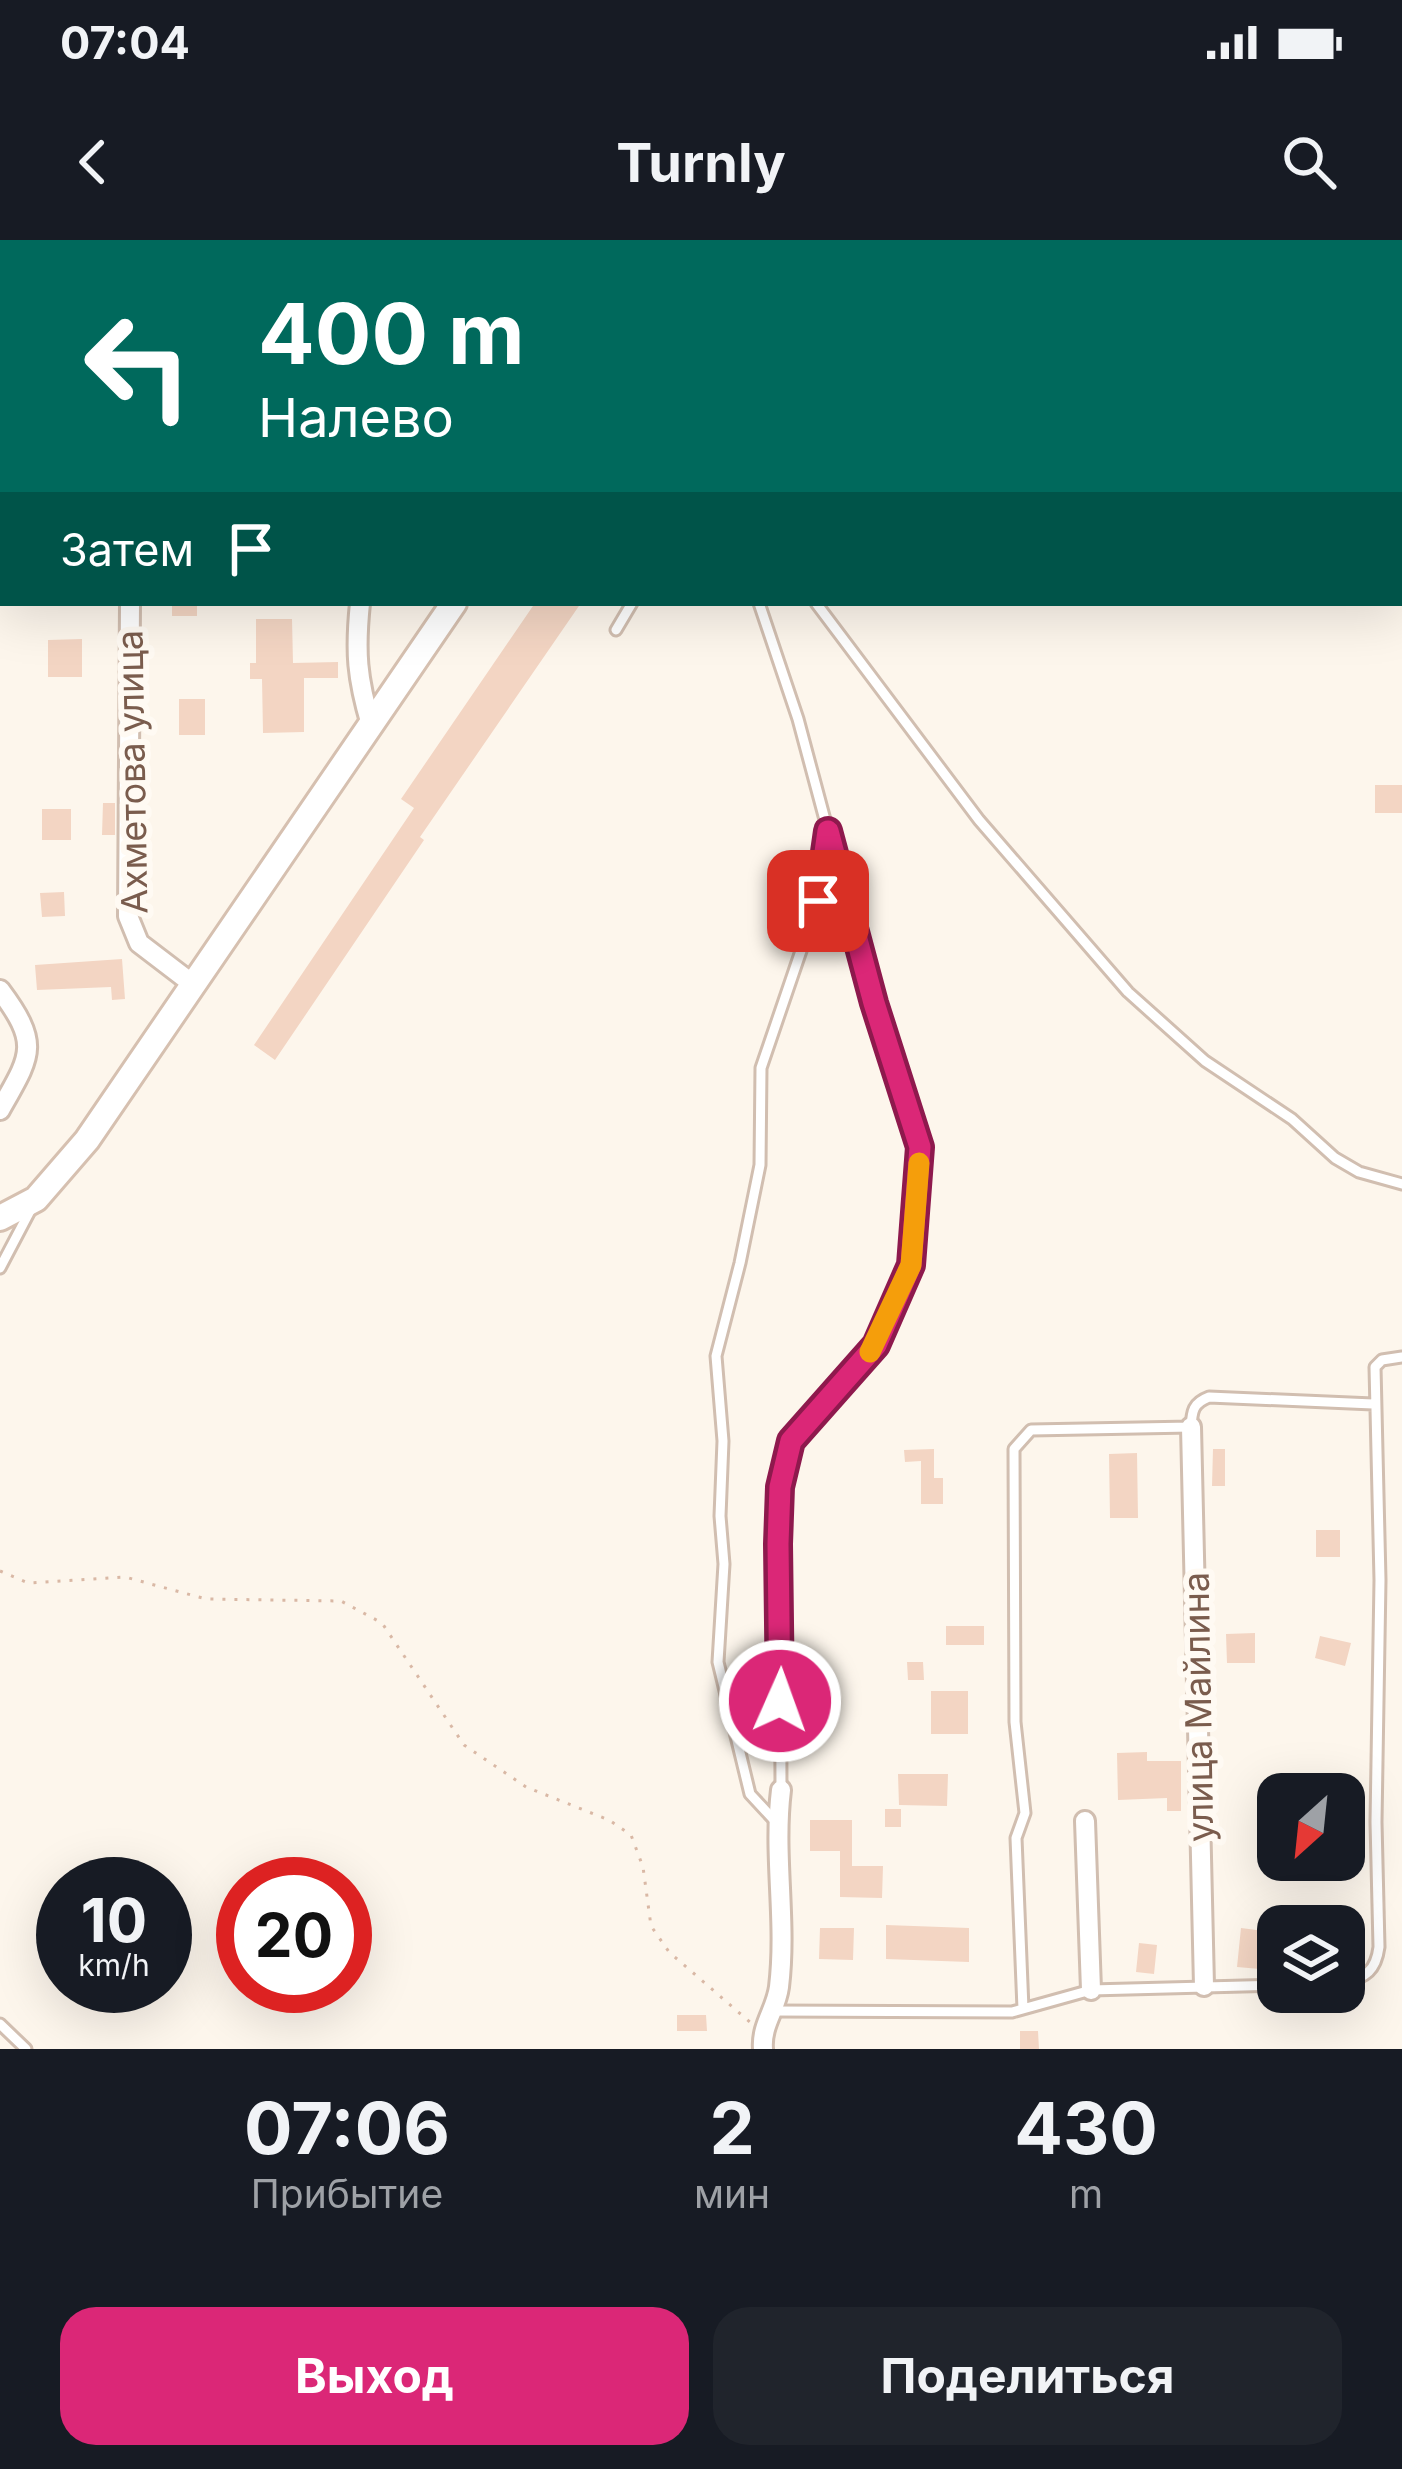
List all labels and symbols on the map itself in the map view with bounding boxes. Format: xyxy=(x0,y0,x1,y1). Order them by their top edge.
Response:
street label: Ахметова улица xyxy=(108,630,156,914)
pin xyxy=(767,850,869,952)
street label: улица Майлина xyxy=(1174,1572,1222,1842)
position arrow xyxy=(717,1638,843,1764)
north arrow xyxy=(1257,1773,1365,1881)
speed limit sign: 20 xyxy=(216,1857,372,2013)

